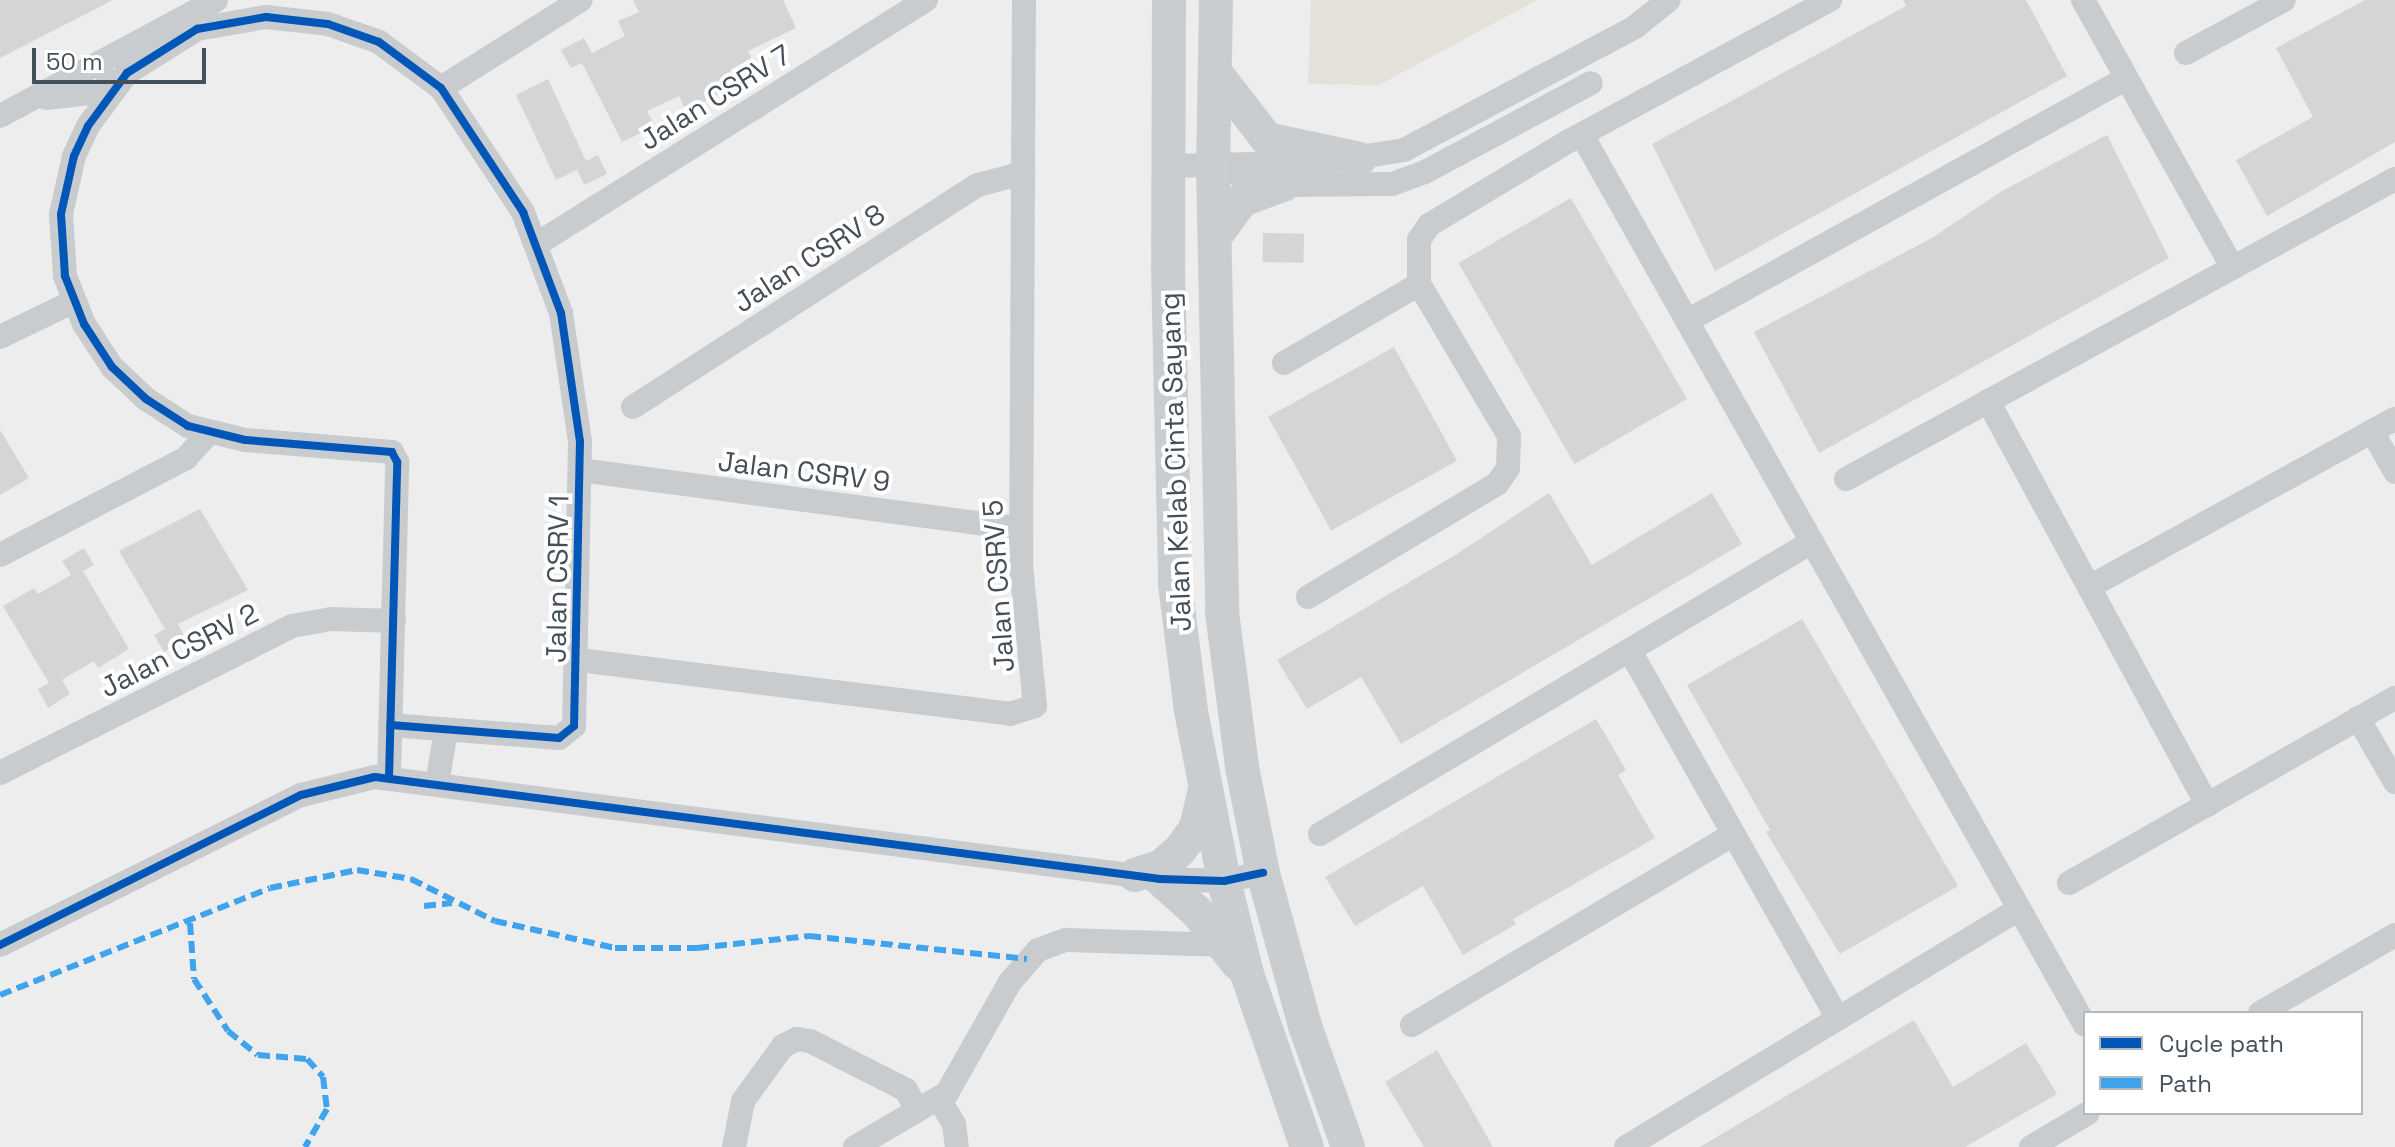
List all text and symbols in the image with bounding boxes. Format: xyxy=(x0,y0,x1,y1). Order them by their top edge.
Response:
scale bar xyxy=(36,32,210,82)
street label: Jalan CSRV 7 xyxy=(633,37,797,157)
text: 50 m xyxy=(46,46,103,77)
street label: Jalan CSRV 8 xyxy=(727,197,891,319)
street label: Jalan Kelab Cinta Sayang xyxy=(1152,292,1198,632)
street label: Jalan CSRV 9 xyxy=(716,444,892,498)
street label: Jalan CSRV 1 xyxy=(539,495,575,663)
street label: Jalan CSRV 5 xyxy=(975,498,1021,674)
street label: Jalan CSRV 2 xyxy=(94,596,264,704)
legend xyxy=(2083,1011,2363,1115)
text: Cycle path xyxy=(2159,1028,2284,1059)
text: Path xyxy=(2159,1068,2212,1099)

